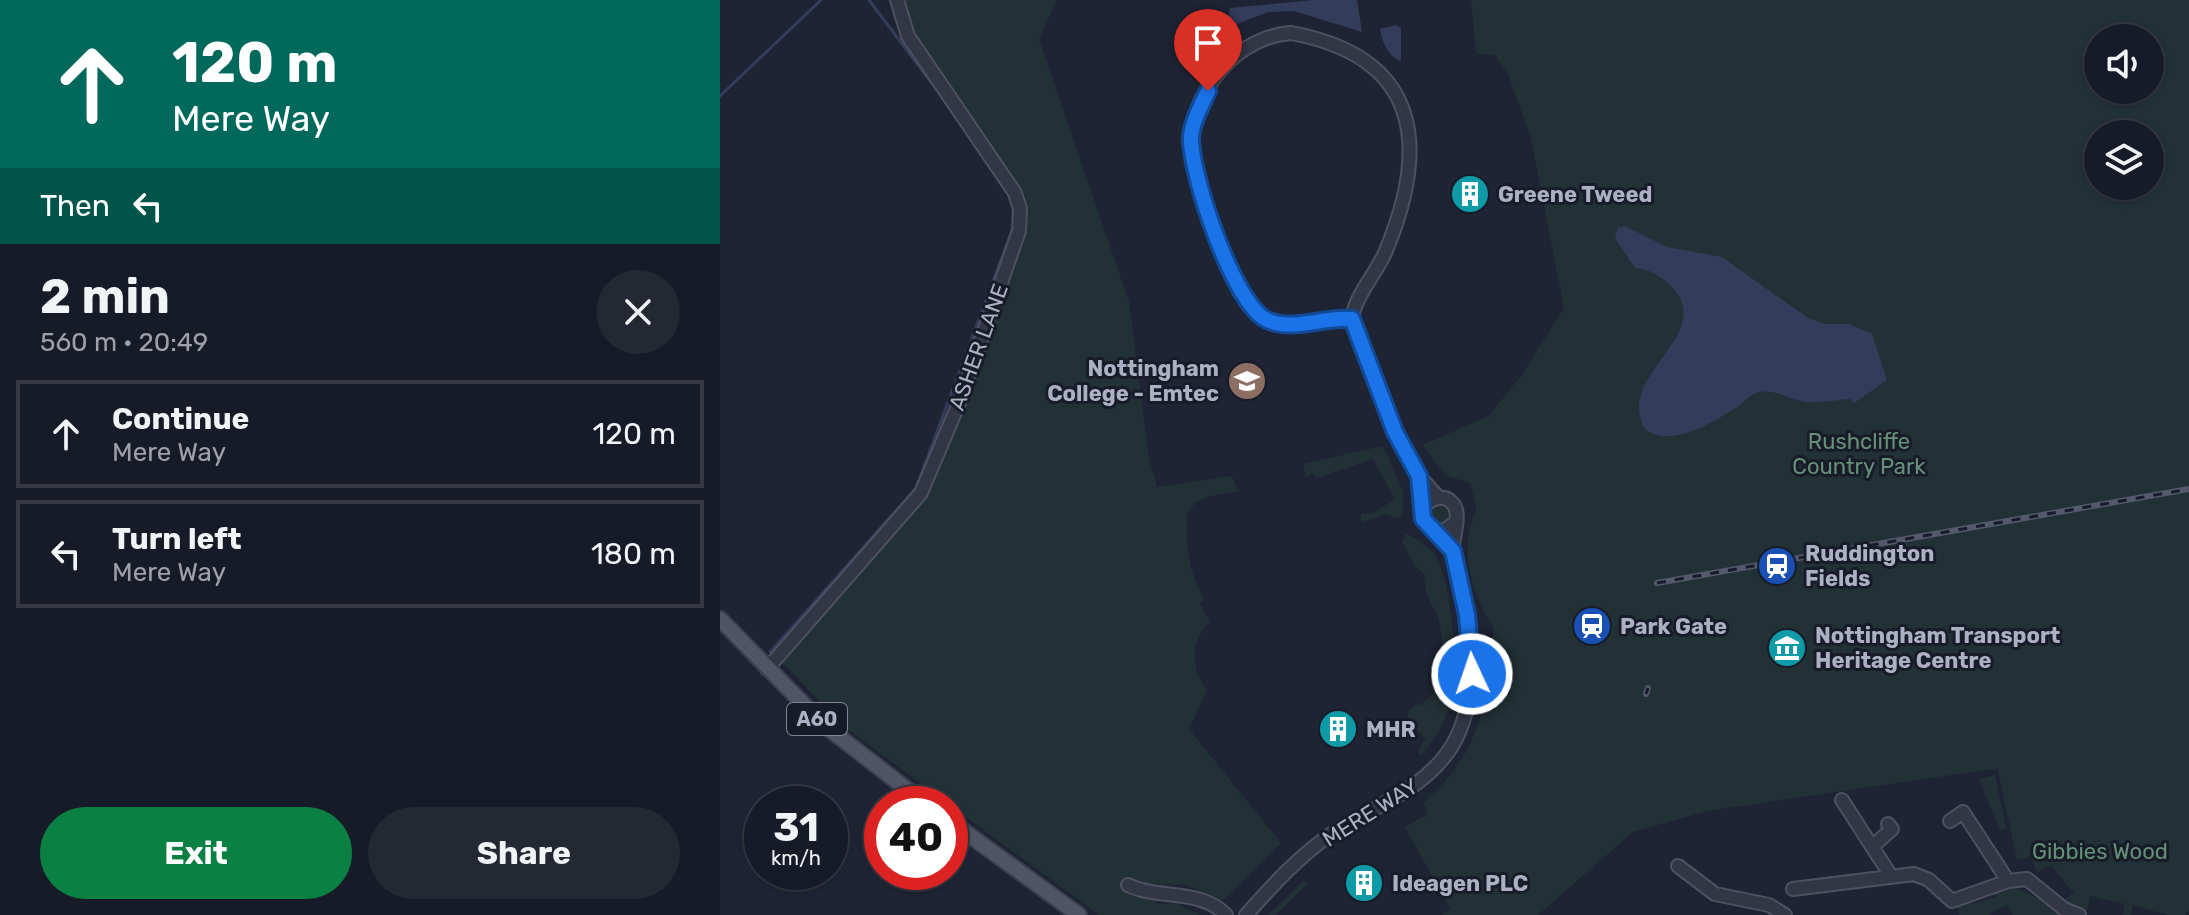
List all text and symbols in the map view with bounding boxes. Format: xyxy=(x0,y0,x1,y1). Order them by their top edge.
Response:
pin xyxy=(1174,9,1242,91)
icon: arrive xyxy=(1186,21,1230,65)
map controls xyxy=(2084,24,2164,200)
button: sound xyxy=(2084,24,2164,104)
text: 120 m xyxy=(172,30,338,96)
icon: ahead xyxy=(40,32,144,136)
text: Mere Way xyxy=(172,97,330,140)
button: layers xyxy=(2084,120,2164,200)
building icon: Greene Tweed xyxy=(1449,173,1491,215)
place label: Greene Tweed xyxy=(1498,181,1652,208)
icon: left xyxy=(126,184,170,228)
text: Then xyxy=(40,188,110,224)
text: 2 min xyxy=(40,268,170,325)
button: close xyxy=(596,270,680,354)
street label: ASHER LANE xyxy=(943,280,1014,414)
text: 560 m · 20:49 xyxy=(40,327,208,358)
place label: Nottingham College - Emtec xyxy=(1047,355,1219,407)
school or university icon: Nottingham College - Emtec xyxy=(1226,360,1268,402)
text: Continue xyxy=(112,401,249,437)
icon: ahead xyxy=(44,412,88,456)
text: 120 m xyxy=(592,416,676,452)
park label: Rushcliffe Country Park xyxy=(1792,428,1926,480)
text: Mere Way xyxy=(112,437,226,468)
text: Turn left xyxy=(112,521,242,557)
icon: left xyxy=(44,532,88,576)
text: 180 m xyxy=(591,536,676,572)
place label: Ruddington Fields xyxy=(1805,540,1934,592)
station icon: Ruddington Fields xyxy=(1756,545,1798,587)
text: Mere Way xyxy=(112,557,226,588)
station icon: Park Gate xyxy=(1571,605,1613,647)
place label: Park Gate xyxy=(1620,613,1727,640)
place label: Nottingham Transport Heritage Centre xyxy=(1815,622,2060,674)
museum icon: Nottingham Transport Heritage Centre xyxy=(1766,627,1808,669)
position arrow xyxy=(1430,632,1514,716)
road number: A60 xyxy=(787,703,847,735)
building icon: MHR xyxy=(1317,708,1359,750)
place label: MHR xyxy=(1366,716,1416,743)
street label: MERE WAY xyxy=(1317,772,1423,852)
speed limit sign: 40 xyxy=(864,786,968,890)
text: 31 xyxy=(773,804,819,851)
button: Exit xyxy=(40,807,352,899)
button: Share xyxy=(368,807,680,899)
park label: Gibbies Wood xyxy=(2032,838,2168,865)
text: km/h xyxy=(771,846,821,870)
building icon: Ideagen PLC xyxy=(1343,862,1385,904)
place label: Ideagen PLC xyxy=(1392,870,1528,897)

